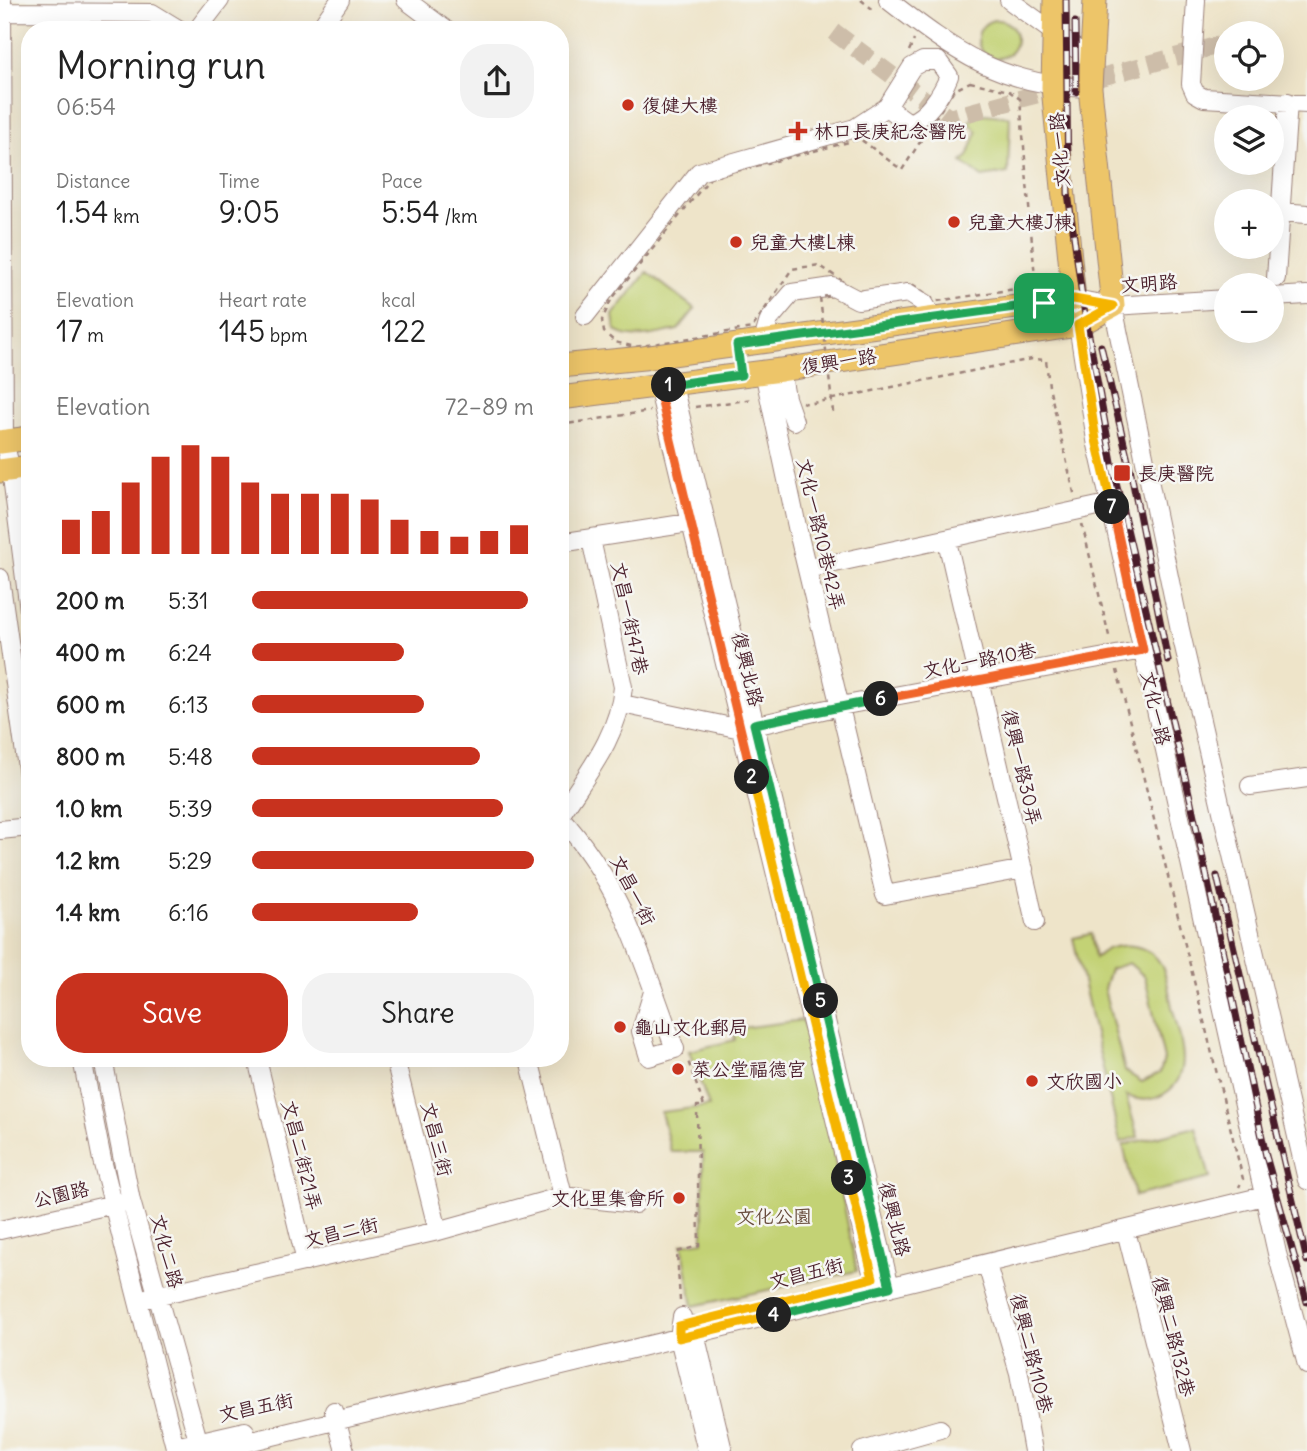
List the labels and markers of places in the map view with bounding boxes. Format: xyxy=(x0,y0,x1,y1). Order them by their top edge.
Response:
place label: 復健大樓 xyxy=(642,93,718,117)
marker: 復健大樓 xyxy=(620,97,636,113)
place label: 林口長庚紀念醫院 xyxy=(814,119,966,143)
marker: 林口長庚紀念醫院 xyxy=(788,121,808,141)
place label: 兒童大樓J棟 xyxy=(968,210,1073,234)
marker: 兒童大樓J棟 xyxy=(946,214,962,230)
place label: 兒童大樓L棟 xyxy=(750,230,855,254)
marker: 兒童大樓L棟 xyxy=(728,234,744,250)
pin xyxy=(1014,273,1074,333)
pin: 1 xyxy=(652,368,686,402)
place label: 長庚醫院 xyxy=(1138,461,1214,485)
marker: 長庚醫院 xyxy=(1112,463,1132,483)
pin: 7 xyxy=(1094,490,1130,524)
pin: 6 xyxy=(864,682,898,716)
pin: 2 xyxy=(734,760,770,794)
pin: 5 xyxy=(804,984,838,1018)
place label: 龜山文化郵局 xyxy=(634,1015,748,1039)
marker: 龜山文化郵局 xyxy=(612,1019,628,1035)
place label: 菜公堂福德宮 xyxy=(692,1057,806,1081)
marker: 菜公堂福德宮 xyxy=(670,1061,686,1077)
place label: 文欣國小 xyxy=(1046,1069,1122,1093)
marker: 文欣國小 xyxy=(1024,1073,1040,1089)
pin: 3 xyxy=(832,1160,866,1196)
place label: 文化里集會所 xyxy=(551,1186,665,1210)
marker: 文化里集會所 xyxy=(671,1190,687,1206)
pin: 4 xyxy=(756,1298,792,1332)

